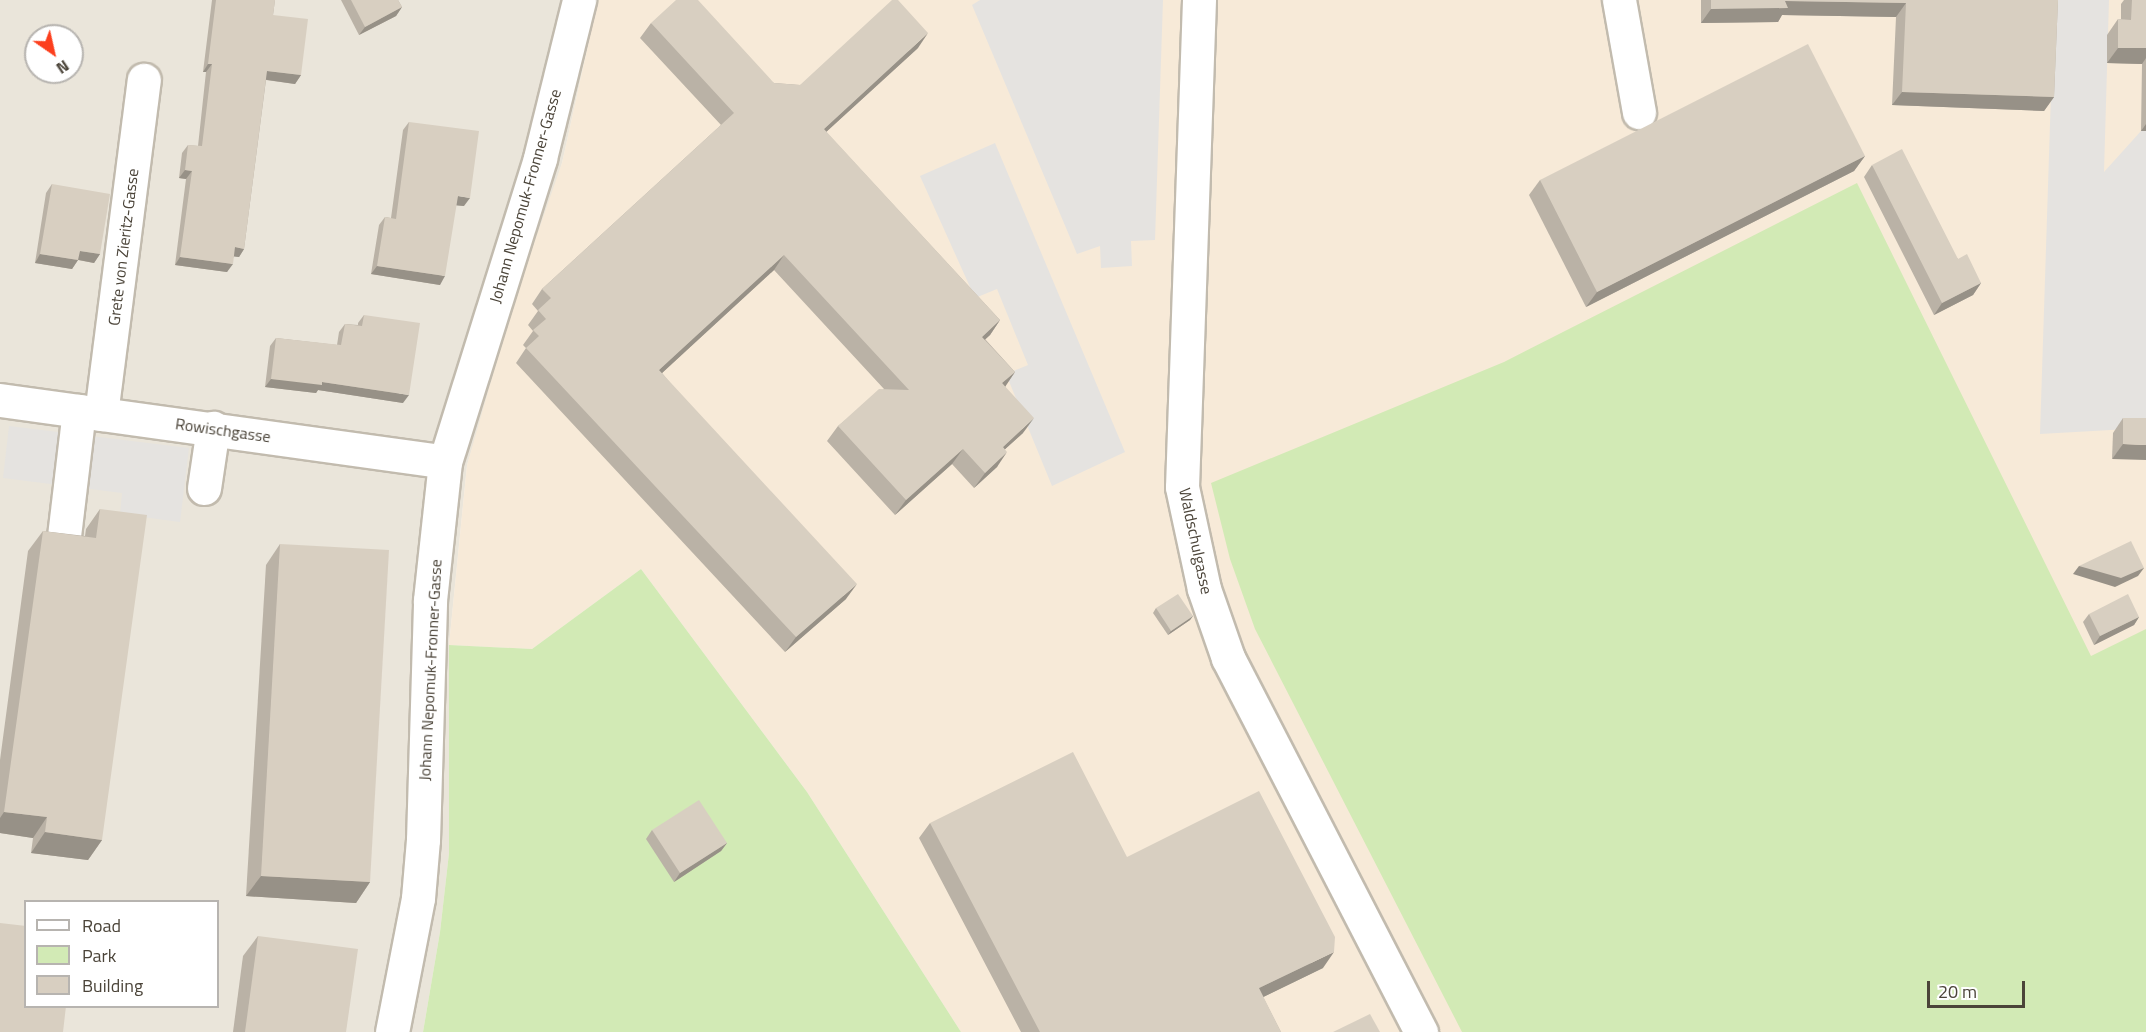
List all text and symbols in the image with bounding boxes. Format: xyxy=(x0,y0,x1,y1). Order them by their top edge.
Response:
north arrow xyxy=(24,24,84,84)
text: N xyxy=(52,54,74,80)
street label: Johann Nepomuk-Fronner-Gasse xyxy=(485,87,565,305)
street label: Grete von Zieritz-Gasse xyxy=(104,167,142,327)
street label: Rowischgasse xyxy=(174,414,272,446)
street label: Waldschulgasse xyxy=(1175,486,1217,596)
street label: Johann Nepomuk-Fronner-Gasse xyxy=(415,559,445,781)
legend xyxy=(24,900,219,1008)
text: Road xyxy=(82,912,121,939)
text: Park xyxy=(82,942,116,969)
scale bar xyxy=(1930,969,2028,1007)
text: Building xyxy=(82,972,143,999)
text: 20 m xyxy=(1938,978,1977,1005)

